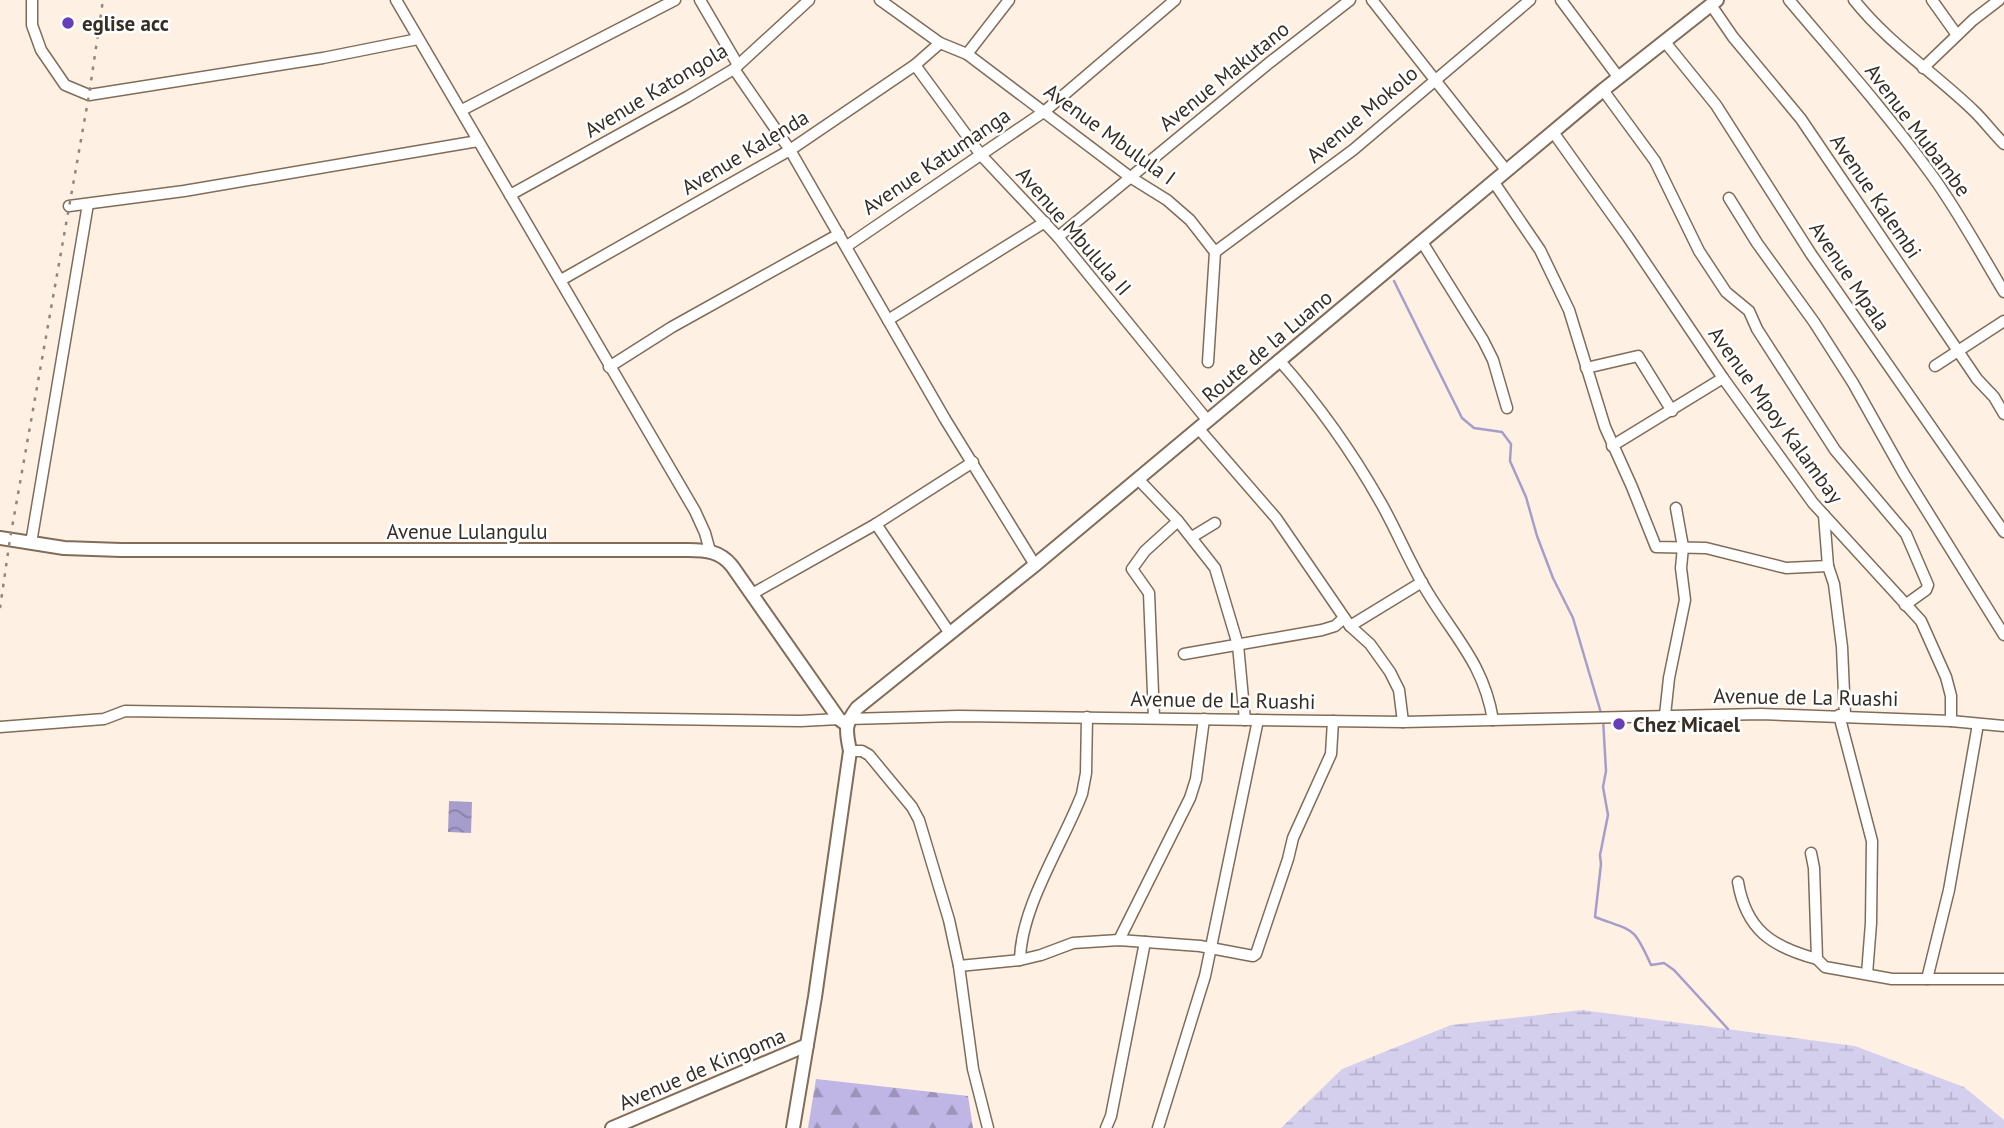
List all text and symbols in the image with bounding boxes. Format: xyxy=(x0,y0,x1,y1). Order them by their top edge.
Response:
place label: eglise acc xyxy=(82,10,169,37)
marker: eglise acc xyxy=(60,15,76,31)
street label: Avenue Makutano xyxy=(1153,15,1295,137)
street label: Avenue Katongola xyxy=(579,37,733,143)
street label: Avenue Mubambe xyxy=(1859,58,1977,202)
street label: Avenue Mokolo xyxy=(1301,59,1423,169)
street label: Avenue Mbulula I xyxy=(1039,77,1181,191)
street label: Avenue Katumanga xyxy=(857,101,1015,221)
street label: Avenue Kalenda xyxy=(676,103,814,201)
street label: Avenue Kalembi xyxy=(1824,128,1928,264)
street label: Avenue Mbulula II xyxy=(1011,161,1137,301)
street label: Avenue Mpala xyxy=(1804,216,1896,336)
street label: Route de la Luano xyxy=(1196,284,1338,408)
street label: Avenue Mpoy Kalambay xyxy=(1703,321,1850,509)
street label: Avenue Lulangulu xyxy=(386,518,548,545)
street label: Avenue de La Ruashi xyxy=(1713,682,1899,712)
street label: Avenue de La Ruashi xyxy=(1130,685,1316,715)
place label: Chez Micael xyxy=(1633,711,1741,738)
marker: Chez Micael xyxy=(1611,716,1627,732)
street label: Avenue de Kingoma xyxy=(614,1022,790,1116)

